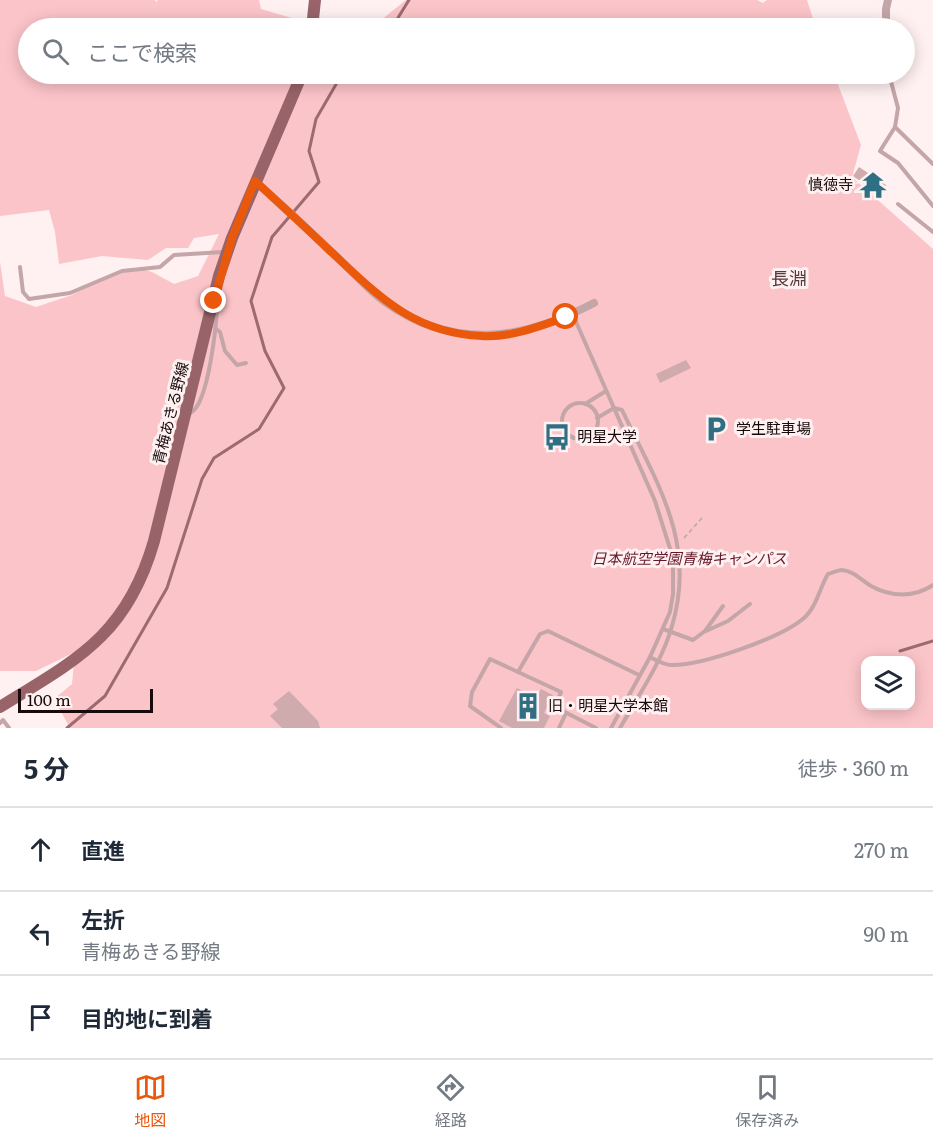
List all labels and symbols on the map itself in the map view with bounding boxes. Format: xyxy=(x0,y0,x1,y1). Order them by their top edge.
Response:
temple icon: 慎徳寺 xyxy=(858,170,888,200)
place label: 慎徳寺 xyxy=(808,172,853,195)
district label: 長淵 xyxy=(771,264,807,291)
route end xyxy=(200,287,226,313)
route start xyxy=(552,303,578,329)
street label: 青梅あきる野線 xyxy=(146,359,193,466)
parking icon: 学生駐車場 xyxy=(701,414,731,444)
place label: 学生駐車場 xyxy=(736,416,811,439)
bus stop icon: 明星大学 xyxy=(542,422,572,452)
place label: 明星大学 xyxy=(577,424,637,447)
park label: 日本航空学園青梅キャンパス xyxy=(591,546,787,569)
scale bar xyxy=(18,686,153,714)
building icon: 旧・明星大学本館 xyxy=(513,691,543,721)
place label: 旧・明星大学本館 xyxy=(548,693,668,716)

